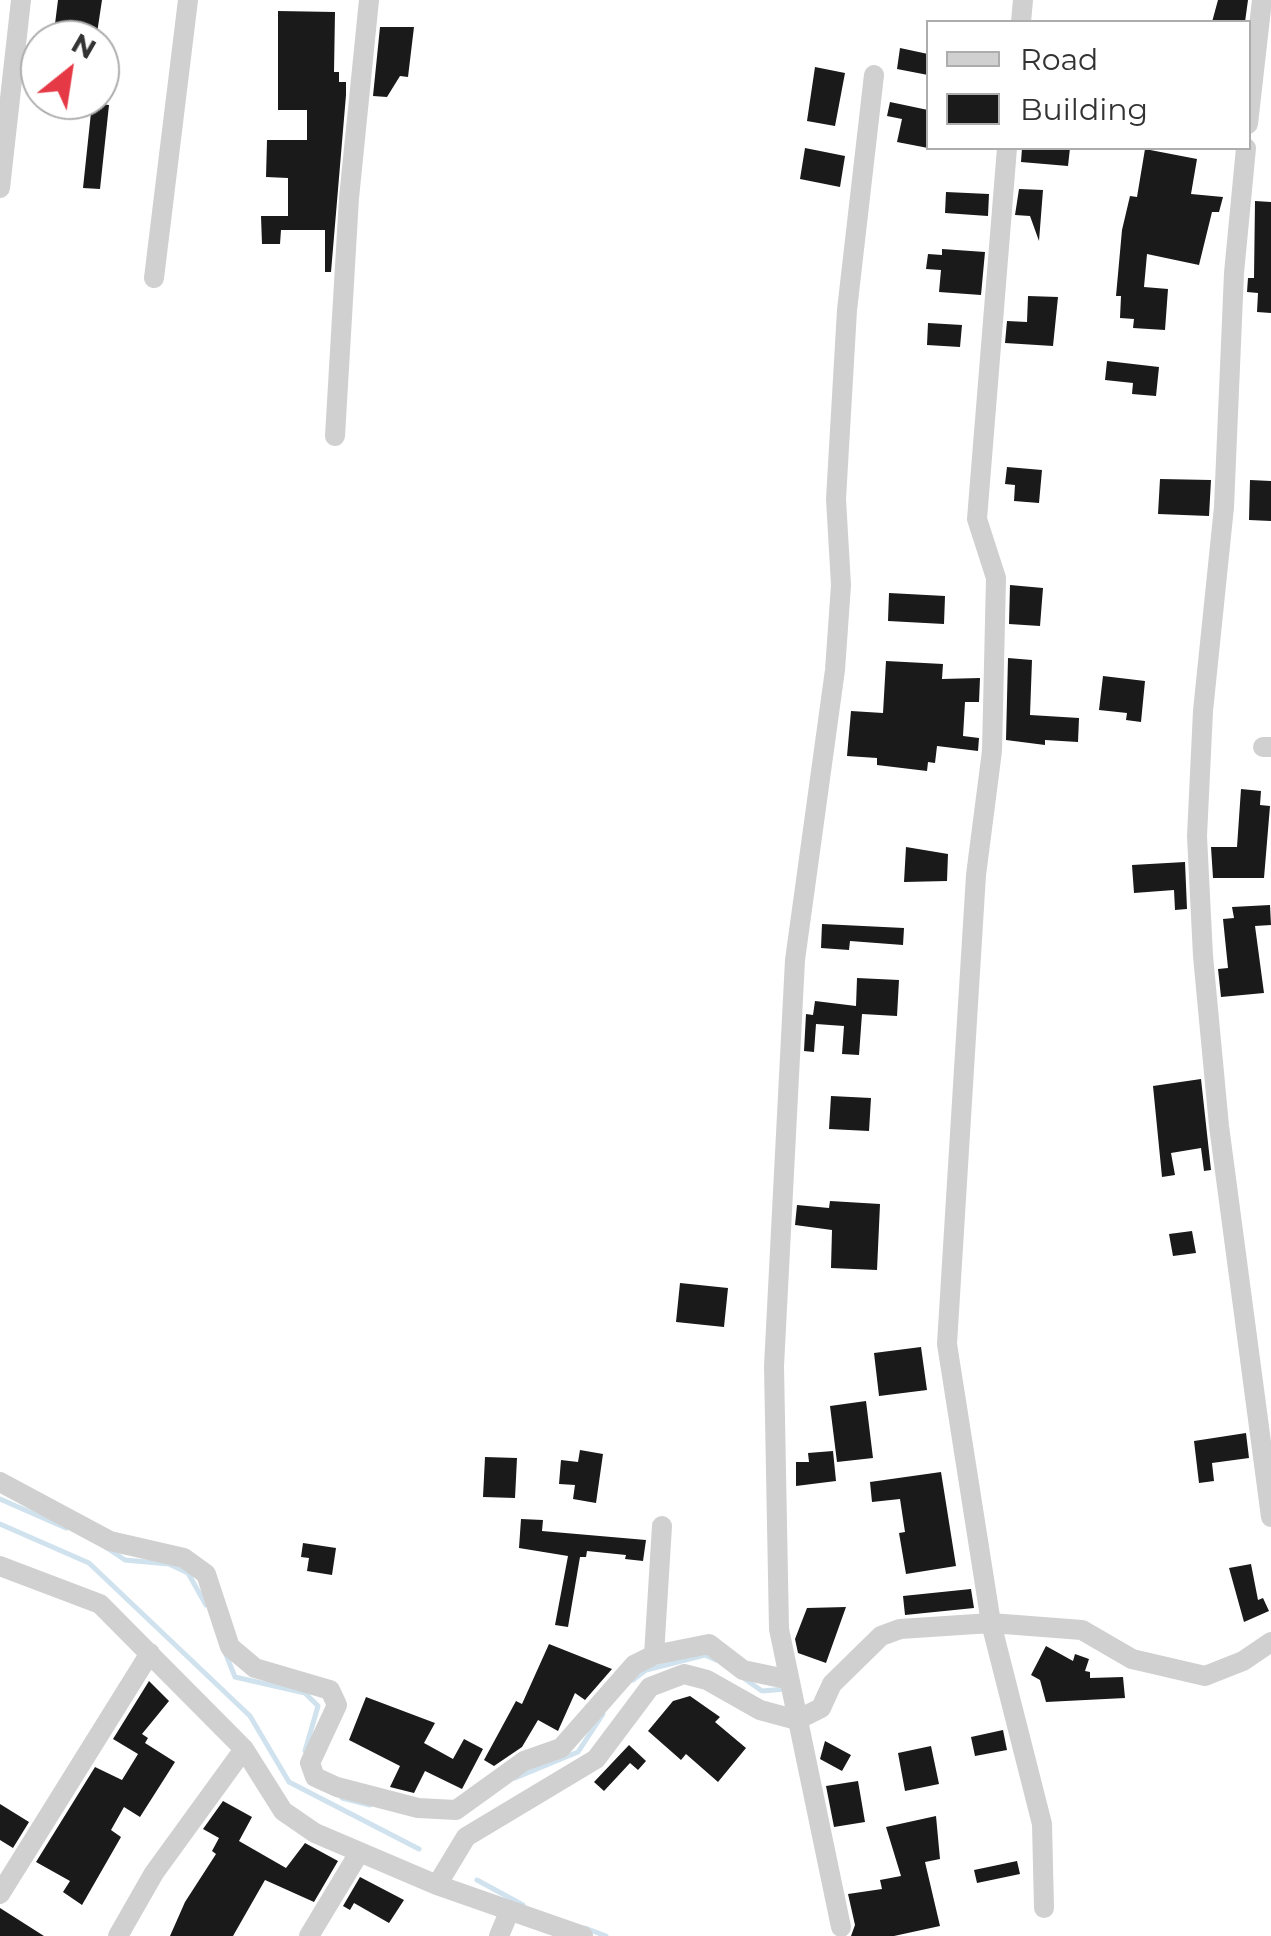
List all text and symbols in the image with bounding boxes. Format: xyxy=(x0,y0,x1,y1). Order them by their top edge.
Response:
north arrow xyxy=(20,20,120,120)
legend xyxy=(926,20,1251,150)
text: N xyxy=(66,25,102,66)
text: Road xyxy=(1020,41,1098,78)
text: Building xyxy=(1020,91,1148,128)

